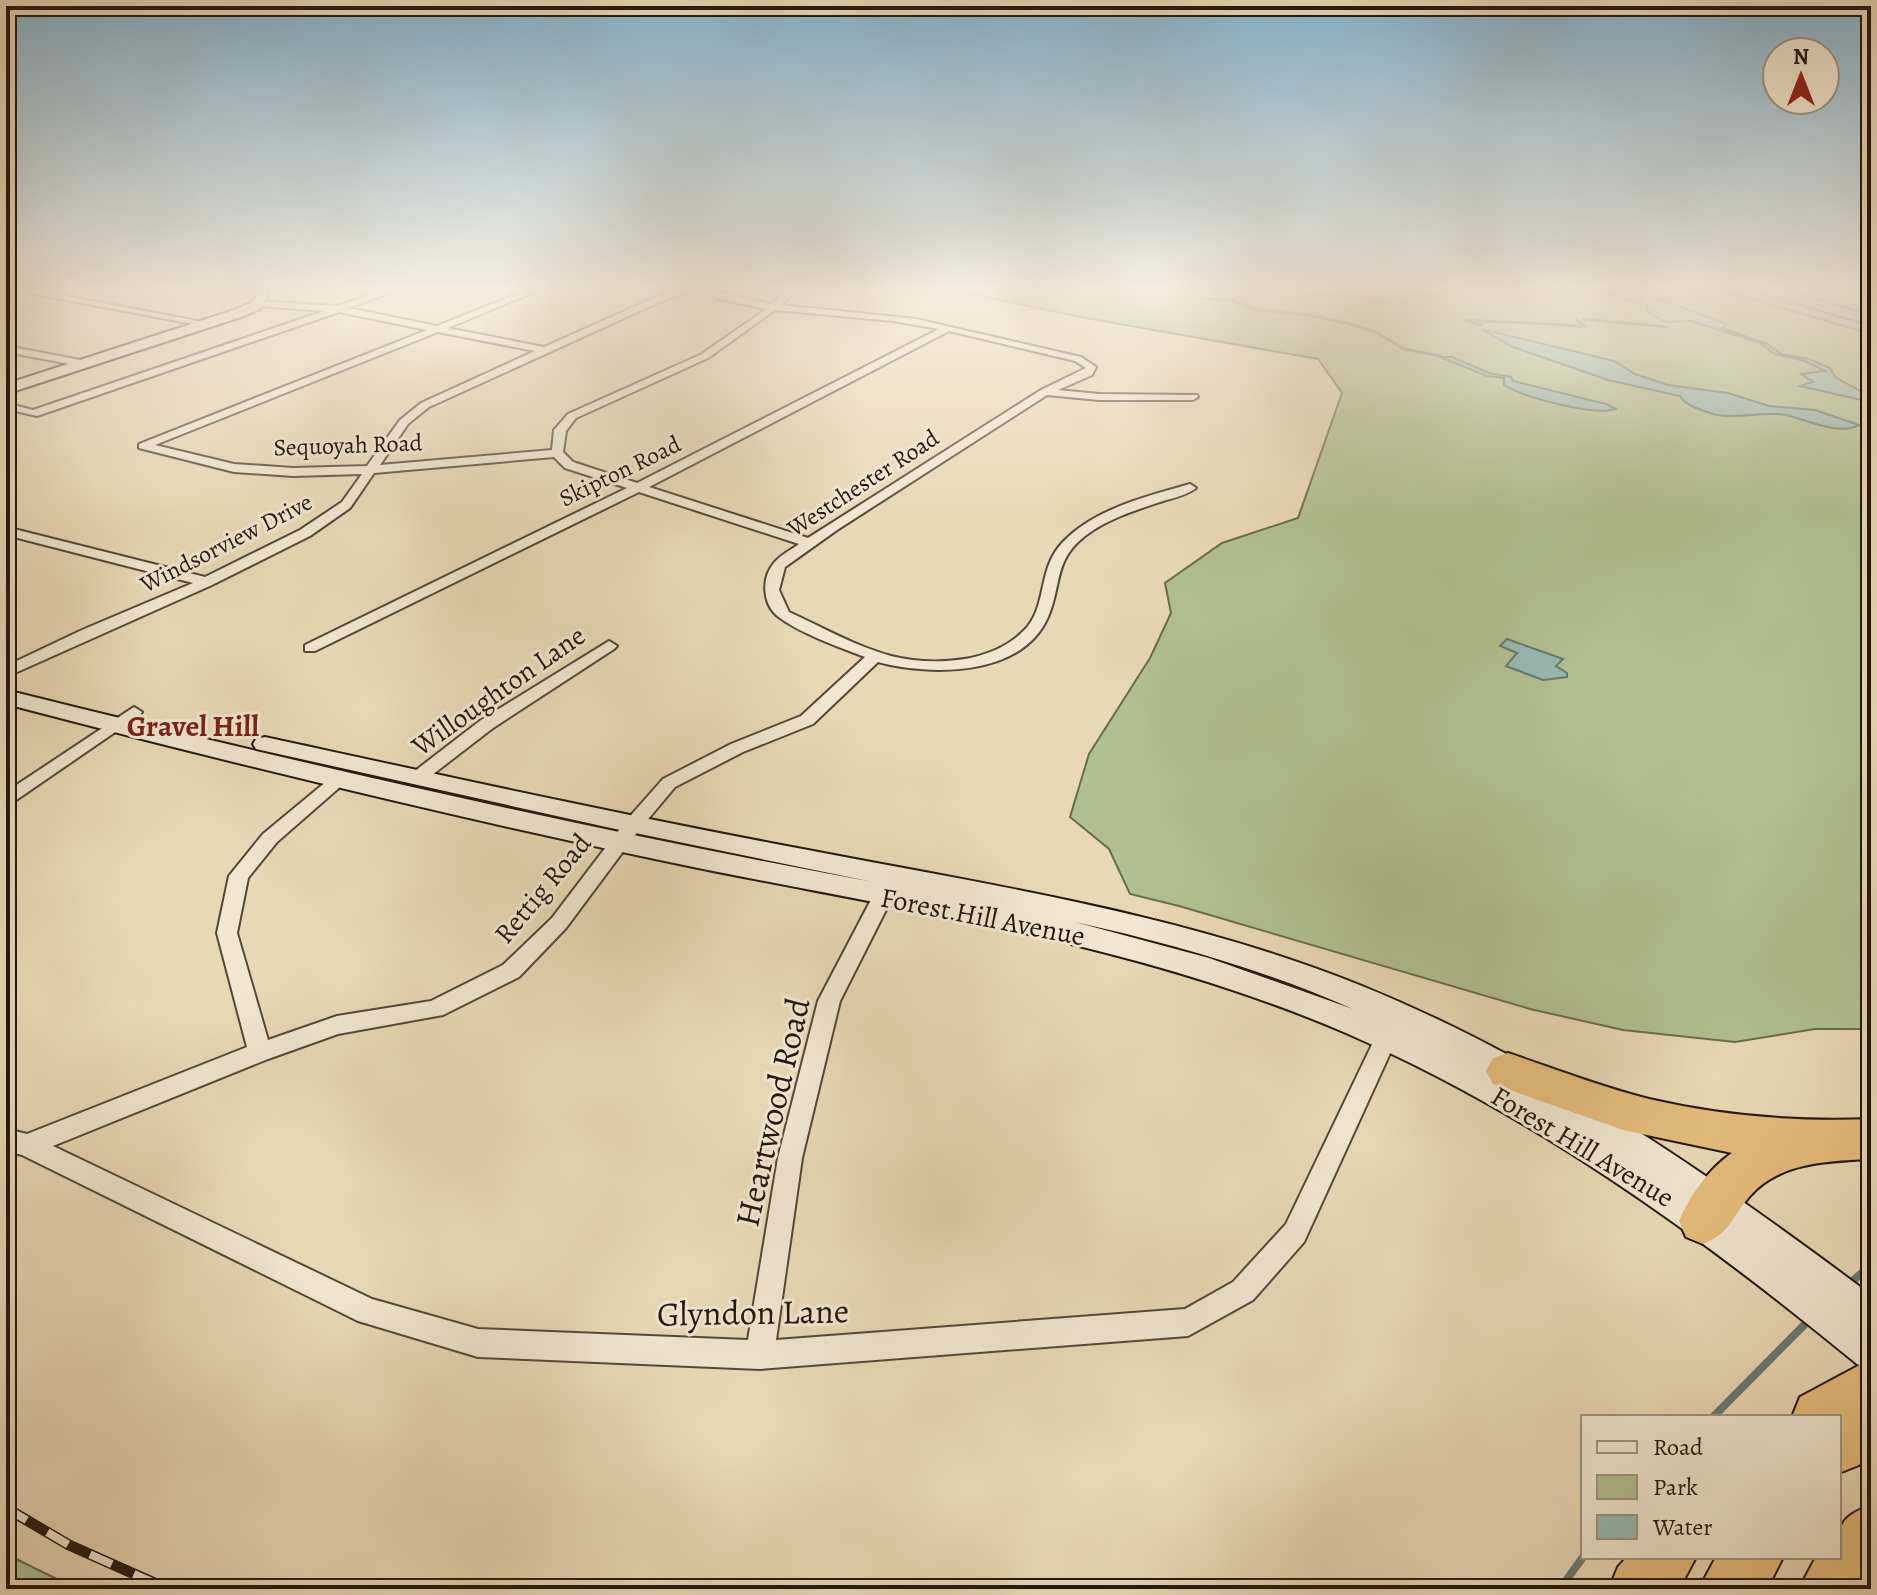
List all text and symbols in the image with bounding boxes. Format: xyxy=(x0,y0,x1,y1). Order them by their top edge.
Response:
north arrow xyxy=(1761,36,1841,116)
text: N xyxy=(1793,42,1809,72)
street label: Westchester Road xyxy=(780,422,945,545)
street label: Sequoyah Road xyxy=(273,426,423,464)
street label: Skipton Road xyxy=(554,428,686,514)
street label: Windsorview Drive xyxy=(134,486,318,601)
street label: Willoughton Lane xyxy=(403,617,593,765)
district label: Gravel Hill xyxy=(127,706,259,746)
street label: Rettig Road xyxy=(485,825,601,952)
street label: Forest Hill Avenue xyxy=(877,879,1088,955)
street label: Heartwood Road xyxy=(723,992,822,1231)
street label: Forest Hill Avenue xyxy=(1484,1077,1681,1217)
street label: Glyndon Lane xyxy=(657,1287,849,1338)
legend xyxy=(1581,1415,1841,1559)
text: Road xyxy=(1653,1431,1703,1463)
text: Park xyxy=(1653,1471,1698,1503)
text: Water xyxy=(1652,1511,1713,1543)

